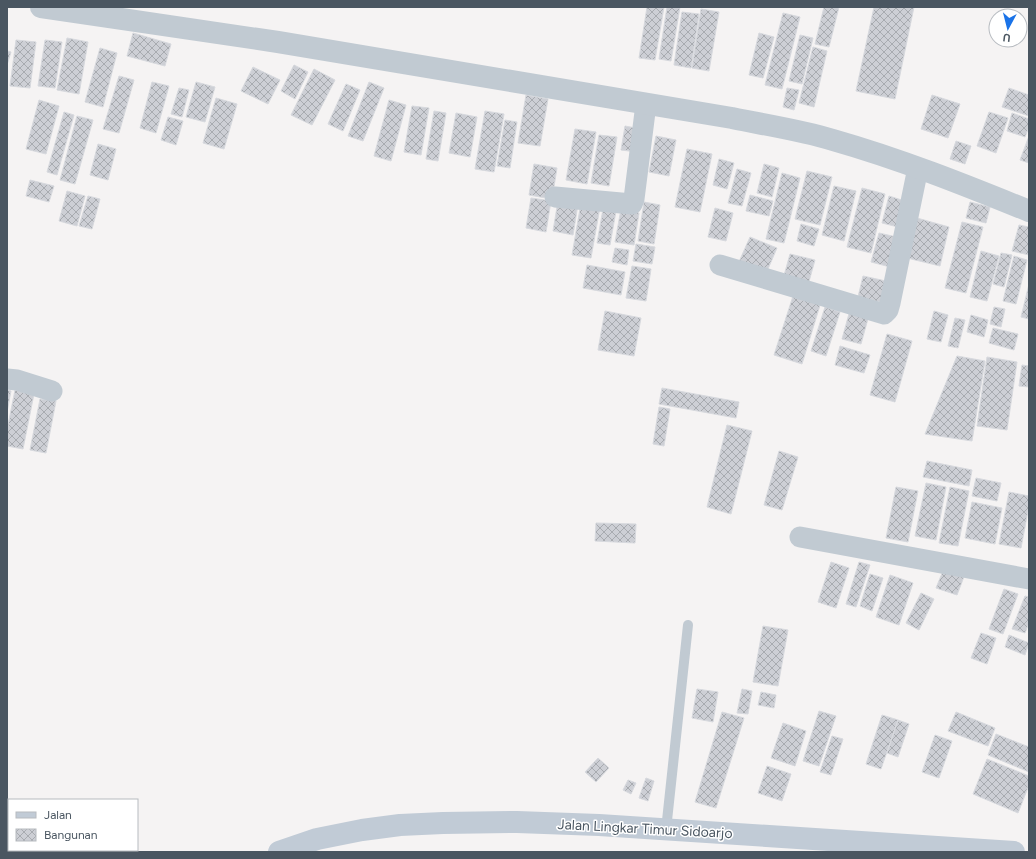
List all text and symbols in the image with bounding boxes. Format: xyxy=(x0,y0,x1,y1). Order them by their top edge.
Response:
north arrow xyxy=(988,8,1028,48)
text: U xyxy=(1002,30,1011,44)
legend xyxy=(8,799,138,851)
text: Jalan xyxy=(44,808,72,822)
street label: Jalan Lingkar Timur Sidoarjo xyxy=(557,816,733,842)
text: Bangunan xyxy=(44,828,98,842)

